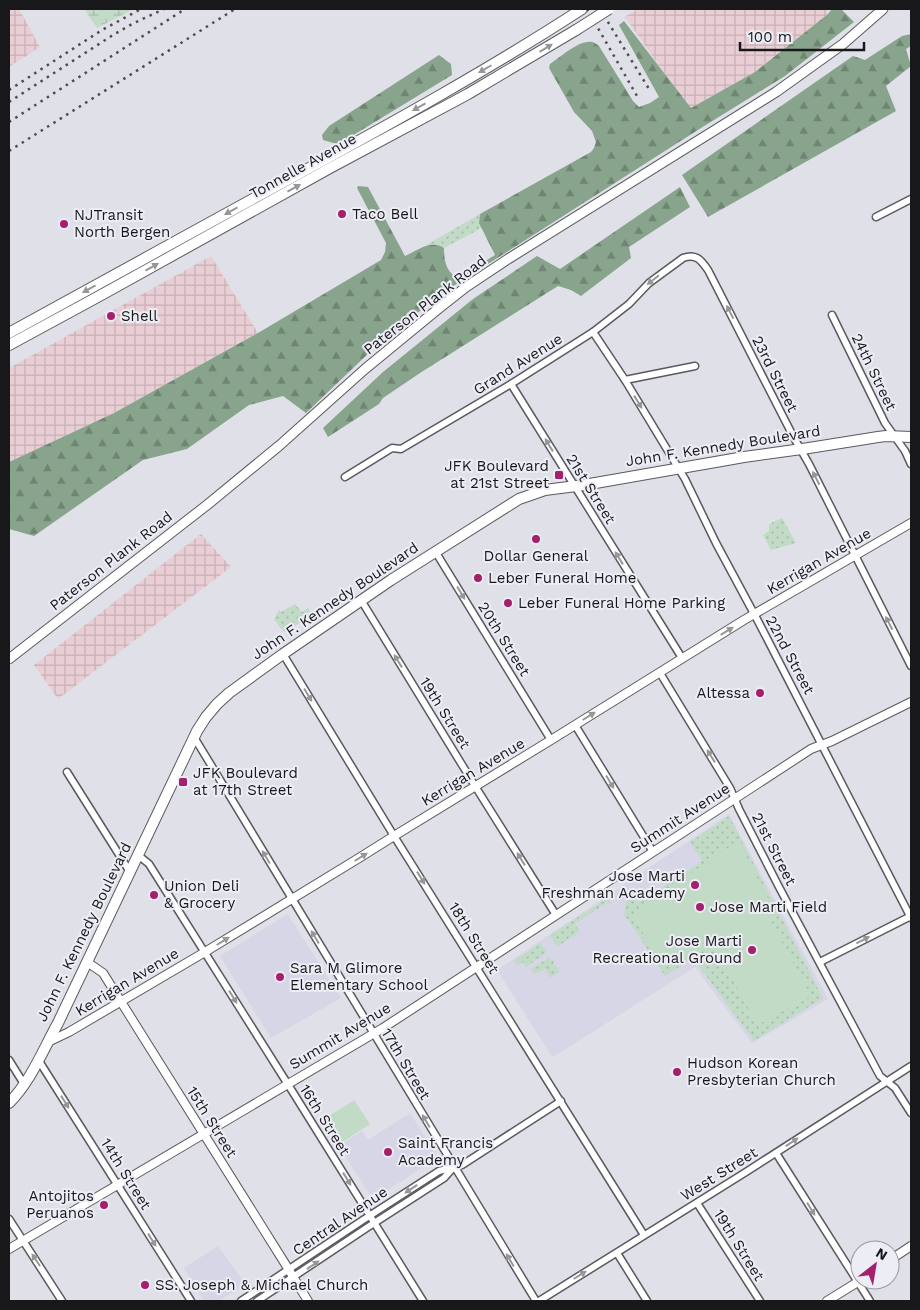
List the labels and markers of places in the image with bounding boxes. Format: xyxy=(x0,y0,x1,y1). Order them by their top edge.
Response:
place label: Taco Bell xyxy=(352,205,419,223)
place label: NJTransit North Bergen xyxy=(74,206,170,241)
marker: Taco Bell xyxy=(336,208,348,220)
marker: NJTransit North Bergen xyxy=(58,218,70,230)
place label: Shell xyxy=(121,307,158,325)
marker: Shell xyxy=(105,310,117,322)
place label: JFK Boulevard at 21st Street xyxy=(444,457,550,492)
marker: JFK Boulevard at 21st Street xyxy=(553,469,565,481)
marker: Dollar General xyxy=(530,533,542,545)
place label: Dollar General xyxy=(484,547,589,565)
place label: Leber Funeral Home xyxy=(488,569,637,587)
marker: Leber Funeral Home xyxy=(472,572,484,584)
place label: Leber Funeral Home Parking xyxy=(518,594,725,612)
marker: Leber Funeral Home Parking xyxy=(502,597,514,609)
place label: Altessa xyxy=(697,684,751,702)
marker: Altessa xyxy=(754,687,766,699)
place label: JFK Boulevard at 17th Street xyxy=(193,764,298,799)
marker: JFK Boulevard at 17th Street xyxy=(177,776,189,788)
place label: Jose Marti Freshman Academy xyxy=(542,867,685,902)
place label: Union Deli & Grocery xyxy=(164,877,239,912)
marker: Jose Marti Freshman Academy xyxy=(689,879,701,891)
marker: Union Deli & Grocery xyxy=(148,889,160,901)
place label: Jose Marti Field xyxy=(710,898,827,916)
marker: Jose Marti Field xyxy=(694,901,706,913)
place label: Jose Marti Recreational Ground xyxy=(593,932,742,967)
marker: Jose Marti Recreational Ground xyxy=(746,944,758,956)
place label: Sara M Glimore Elementary School xyxy=(290,959,429,994)
marker: Sara M Glimore Elementary School xyxy=(274,971,286,983)
place label: Hudson Korean Presbyterian Church xyxy=(687,1054,836,1089)
marker: Hudson Korean Presbyterian Church xyxy=(671,1066,683,1078)
place label: Saint Francis Academy xyxy=(398,1134,493,1169)
marker: Saint Francis Academy xyxy=(382,1146,394,1158)
place label: Antojitos Peruanos xyxy=(26,1187,94,1222)
marker: Antojitos Peruanos xyxy=(98,1199,110,1211)
place label: SS. Joseph & Michael Church xyxy=(155,1276,368,1294)
marker: SS. Joseph & Michael Church xyxy=(139,1279,151,1291)

